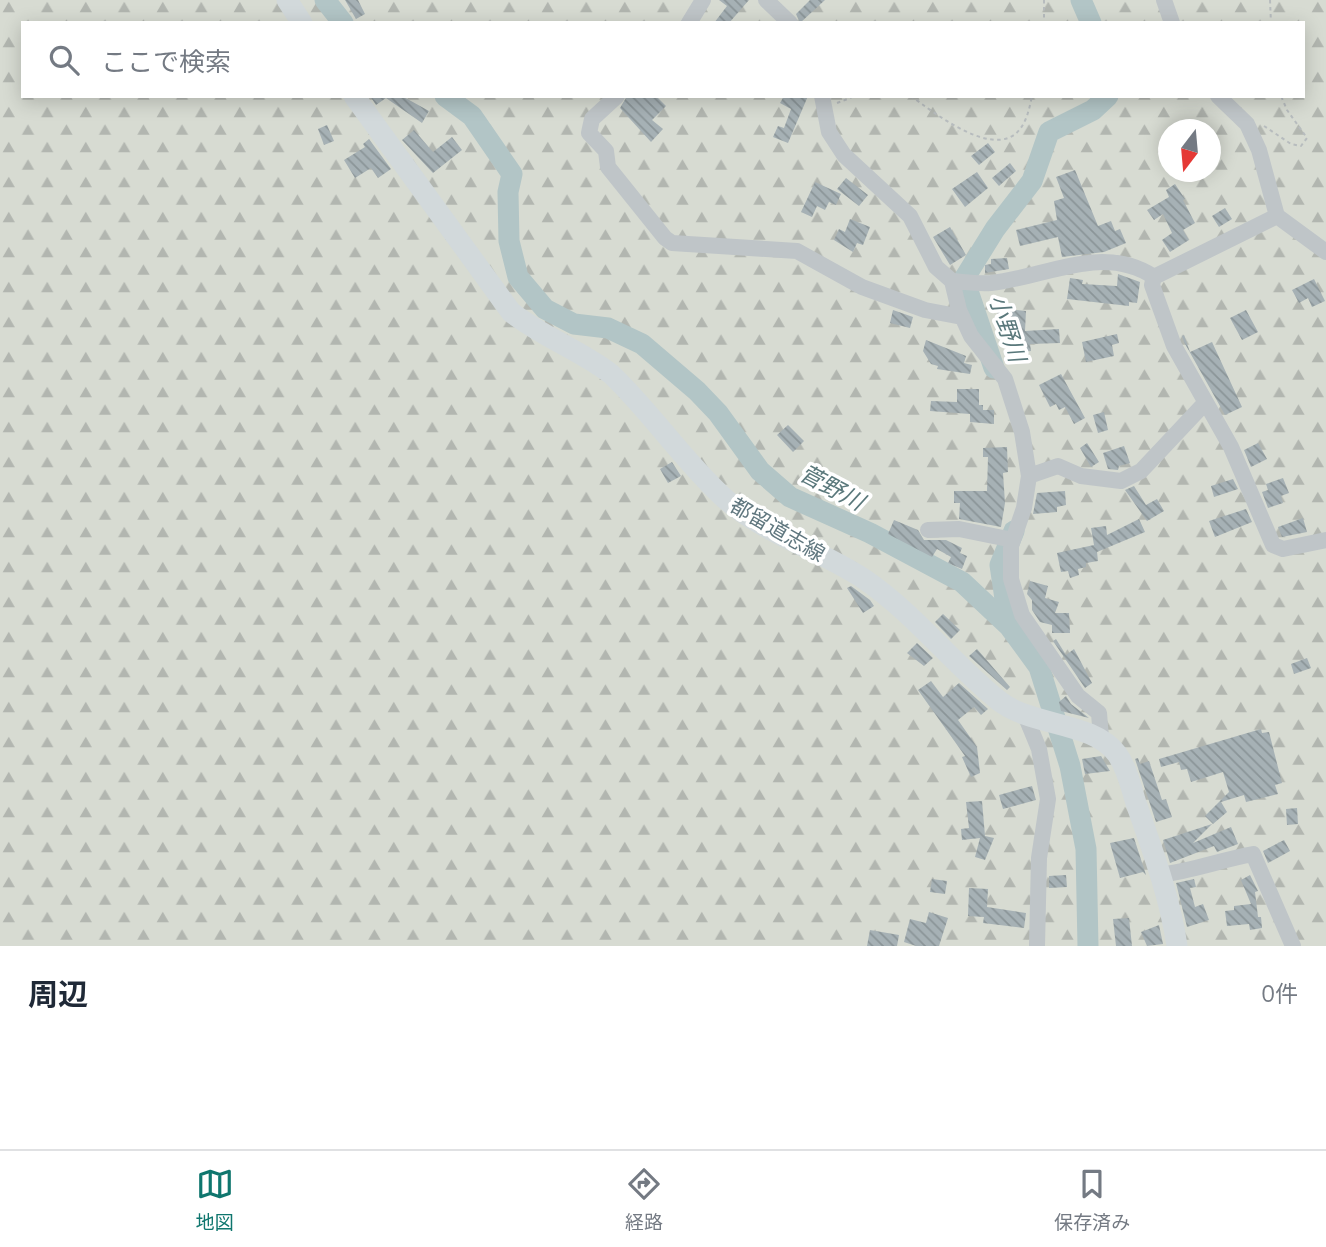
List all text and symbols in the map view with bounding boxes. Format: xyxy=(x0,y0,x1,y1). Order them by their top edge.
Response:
search box xyxy=(21,21,1305,98)
icon: search xyxy=(45,41,83,79)
text: ここで検索 xyxy=(101,45,231,78)
north arrow xyxy=(1158,119,1221,182)
water label: 小野川 xyxy=(984,291,1033,368)
water label: 菅野川 xyxy=(795,458,872,517)
street label: 都留道志線 xyxy=(726,491,830,567)
text: 周辺 xyxy=(28,975,88,1013)
text: 0件 xyxy=(1261,979,1298,1008)
tab: 地図 xyxy=(196,1165,234,1234)
tab: 経路 xyxy=(625,1165,663,1234)
tab: 保存済み xyxy=(1054,1165,1130,1234)

